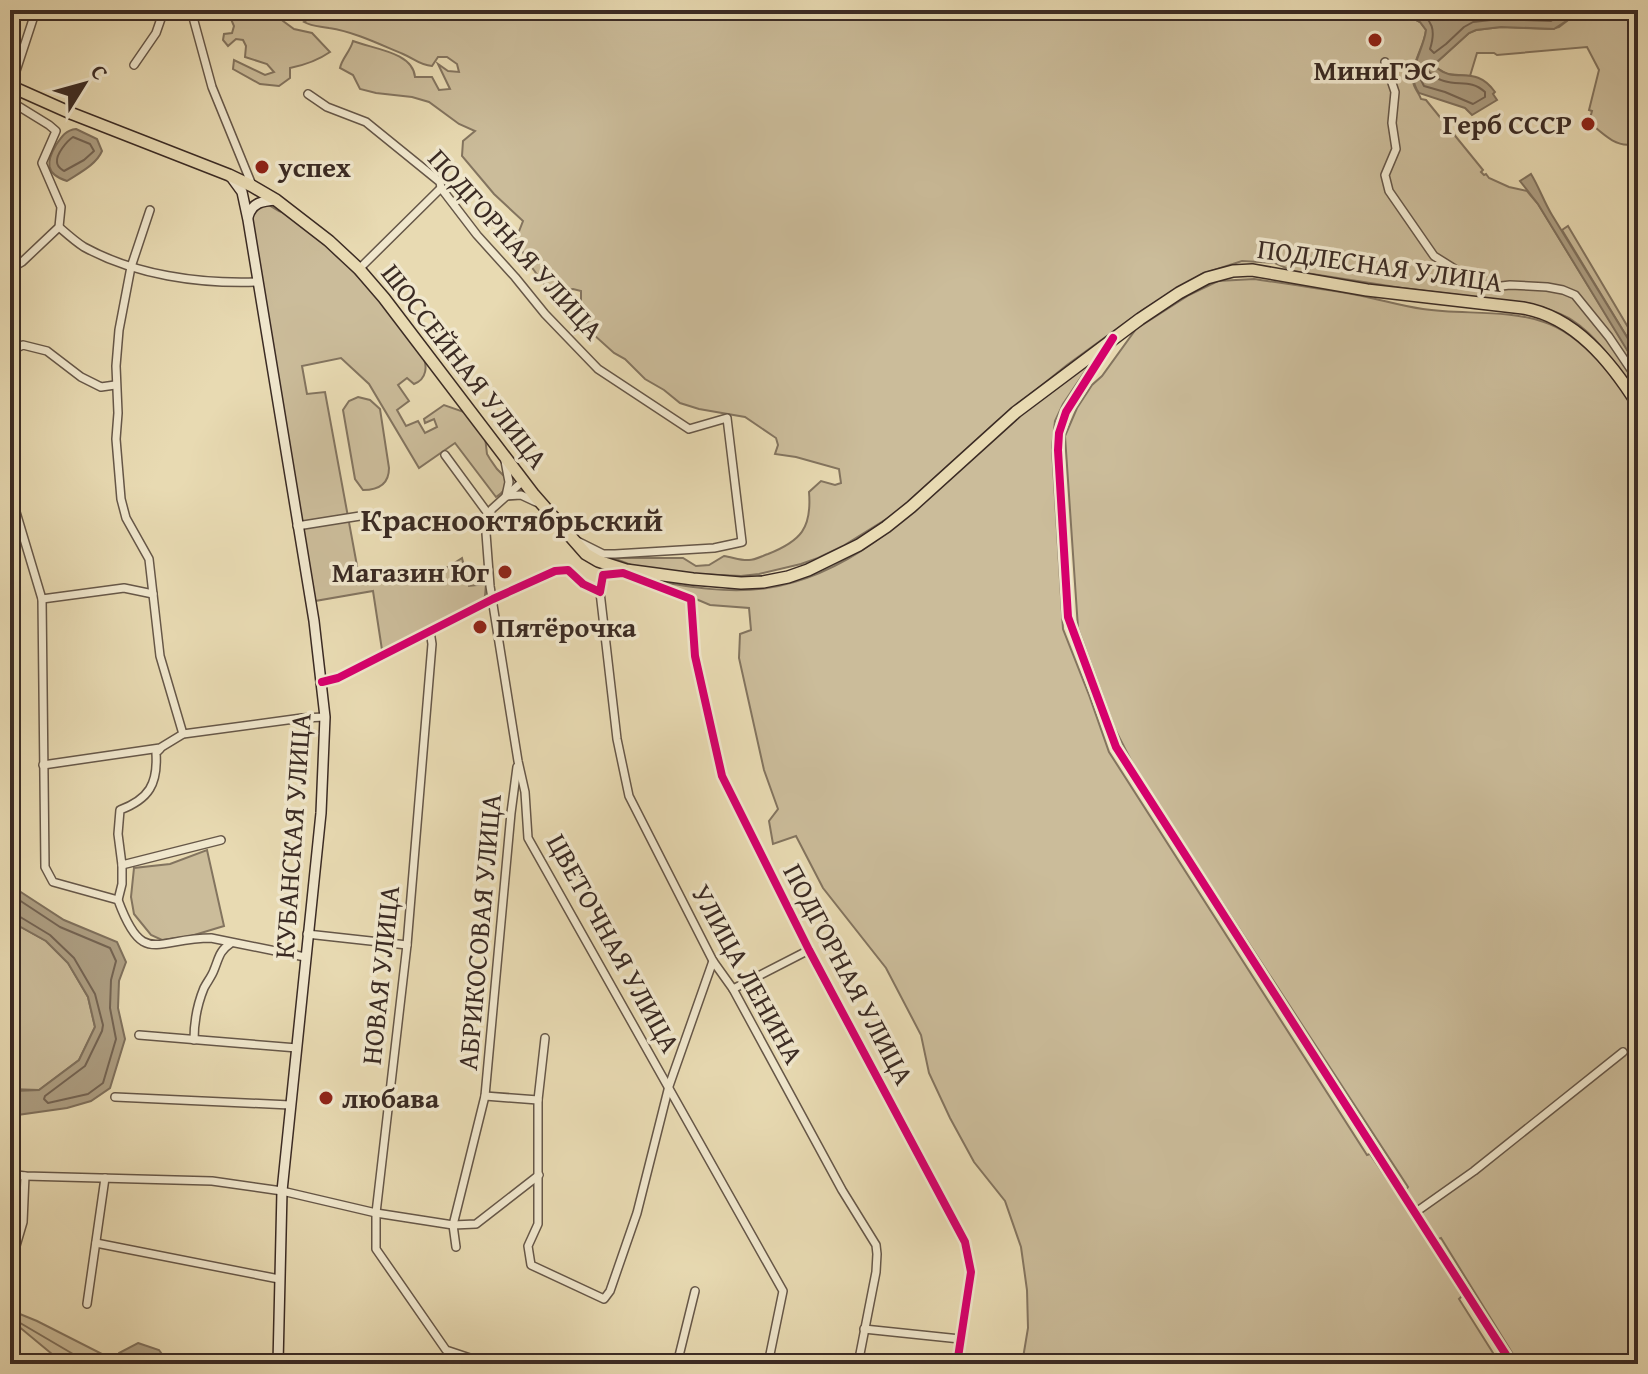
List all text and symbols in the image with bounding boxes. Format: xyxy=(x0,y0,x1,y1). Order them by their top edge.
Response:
marker: МиниГЭС xyxy=(1366,31,1384,49)
north arrow xyxy=(44,44,124,124)
place label: МиниГЭС xyxy=(1313,49,1437,90)
text: С xyxy=(83,57,116,87)
place label: Герб СССР xyxy=(1443,103,1572,144)
marker: Герб СССР xyxy=(1579,115,1597,133)
street label: ПОДГОРНАЯ УЛИЦА xyxy=(419,139,614,349)
place label: успех xyxy=(277,146,351,187)
marker: успех xyxy=(253,158,271,176)
street label: ПОДЛЕСНАЯ УЛИЦА xyxy=(1255,227,1505,302)
street label: ШОССЕЙНАЯ УЛИЦА xyxy=(372,254,559,477)
district label: Краснооктябрьский xyxy=(361,496,663,543)
place label: Магазин Юг xyxy=(332,551,489,592)
marker: Магазин Юг xyxy=(496,563,514,581)
place label: Пятёрочка xyxy=(496,606,637,647)
marker: Пятёрочка xyxy=(471,618,489,636)
street label: КУБАНСКАЯ УЛИЦА xyxy=(262,712,321,960)
street label: АБРИКОСОВАЯ УЛИЦА xyxy=(446,792,511,1072)
street label: ЦВЕТОЧНАЯ УЛИЦА xyxy=(537,826,692,1060)
street label: ПОДГОРНАЯ УЛИЦА xyxy=(774,856,925,1092)
street label: УЛИЦА ЛЕНИНА xyxy=(682,876,815,1071)
street label: НОВАЯ УЛИЦА xyxy=(350,883,409,1066)
place label: любава xyxy=(342,1077,440,1118)
marker: любава xyxy=(317,1089,335,1107)

